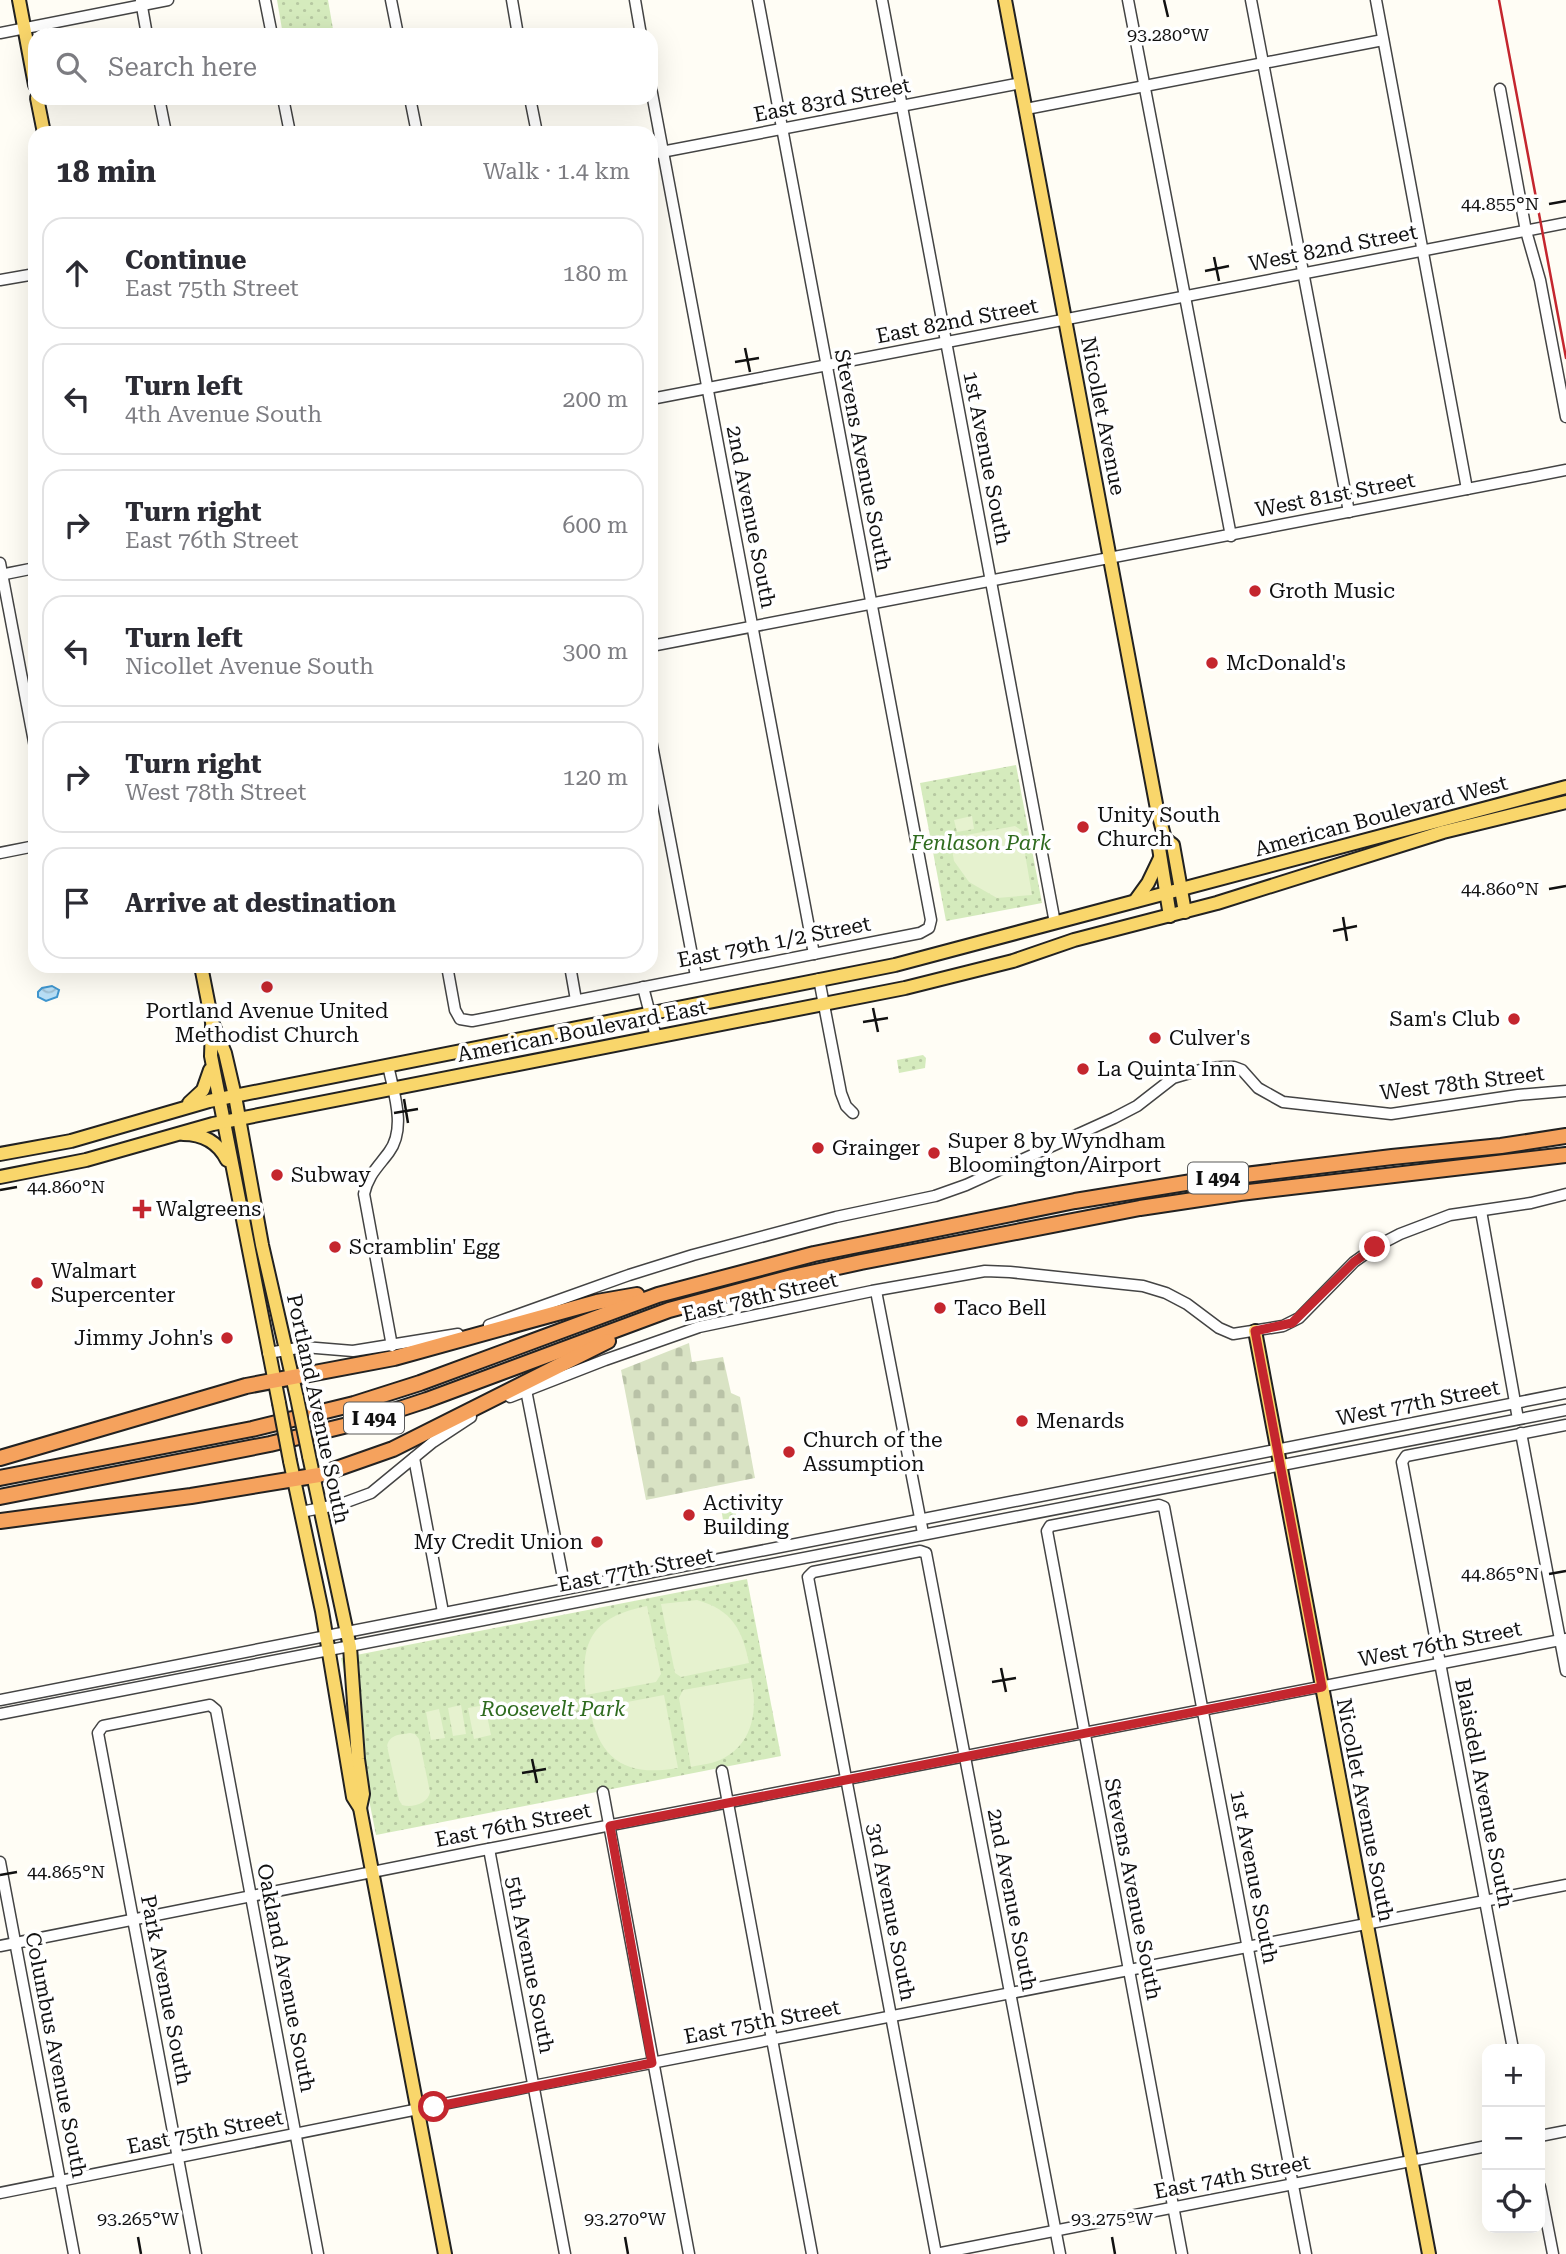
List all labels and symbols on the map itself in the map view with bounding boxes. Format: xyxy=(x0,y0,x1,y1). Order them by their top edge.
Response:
text: 93.280°W xyxy=(1127,24,1210,45)
street label: East 83rd Street xyxy=(752,73,912,127)
text: 44.855°N xyxy=(1461,193,1539,214)
street label: West 82nd Street xyxy=(1247,220,1419,276)
street label: East 82nd Street xyxy=(874,294,1040,348)
street label: Nicollet Avenue xyxy=(1076,335,1130,497)
street label: Stevens Avenue South xyxy=(830,347,896,573)
street label: 1st Avenue South xyxy=(958,369,1016,547)
street label: 2nd Avenue South xyxy=(722,424,781,611)
street label: West 81st Street xyxy=(1253,468,1417,522)
place label: Groth Music xyxy=(1269,579,1395,603)
marker: Groth Music xyxy=(1247,583,1263,599)
place label: McDonald's xyxy=(1226,651,1346,675)
marker: McDonald's xyxy=(1204,655,1220,671)
street label: American Boulevard West xyxy=(1252,771,1510,861)
place label: Unity South Church xyxy=(1097,803,1221,851)
marker: Unity South Church xyxy=(1075,819,1091,835)
park label: Fenlason Park xyxy=(910,831,1052,855)
text: 44.860°N xyxy=(1461,878,1539,899)
street label: East 79th 1/2 Street xyxy=(675,911,873,972)
marker: Portland Avenue United Methodist Church xyxy=(259,979,275,995)
street label: American Boulevard East xyxy=(455,995,709,1067)
place label: Portland Avenue United Methodist Church xyxy=(146,999,389,1047)
place label: Sam's Club xyxy=(1390,1007,1500,1031)
marker: Sam's Club xyxy=(1506,1011,1522,1027)
place label: Culver's xyxy=(1169,1026,1250,1050)
marker: Culver's xyxy=(1147,1030,1163,1046)
place label: La Quinta Inn xyxy=(1097,1057,1237,1081)
marker: La Quinta Inn xyxy=(1075,1061,1091,1077)
street label: West 78th Street xyxy=(1378,1061,1546,1105)
place label: Super 8 by Wyndham Bloomington/Airport xyxy=(948,1129,1166,1177)
place label: Grainger xyxy=(832,1136,920,1160)
marker: Grainger xyxy=(810,1140,826,1156)
marker: Super 8 by Wyndham Bloomington/Airport xyxy=(926,1145,942,1161)
road number: I 494 xyxy=(1188,1162,1248,1194)
place label: Subway xyxy=(291,1163,371,1187)
marker: Subway xyxy=(269,1167,285,1183)
text: 44.860°N xyxy=(27,1176,105,1197)
place label: Walgreens xyxy=(156,1197,261,1221)
marker: Walgreens xyxy=(134,1201,150,1217)
route end xyxy=(1359,1231,1390,1262)
place label: Scramblin' Egg xyxy=(349,1235,500,1259)
marker: Scramblin' Egg xyxy=(327,1239,343,1255)
place label: Walmart Supercenter xyxy=(51,1259,176,1307)
street label: East 78th Street xyxy=(680,1267,840,1327)
marker: Walmart Supercenter xyxy=(29,1275,45,1291)
street label: Portland Avenue South xyxy=(282,1292,354,1527)
place label: Taco Bell xyxy=(954,1296,1047,1320)
marker: Taco Bell xyxy=(932,1300,948,1316)
place label: Jimmy John's xyxy=(74,1326,213,1350)
marker: Jimmy John's xyxy=(219,1330,235,1346)
street label: West 77th Street xyxy=(1334,1375,1502,1431)
road number: I 494 xyxy=(344,1402,404,1434)
place label: Menards xyxy=(1036,1409,1124,1433)
marker: Menards xyxy=(1014,1413,1030,1429)
place label: Church of the Assumption xyxy=(803,1428,943,1476)
marker: Church of the Assumption xyxy=(781,1444,797,1460)
place label: Activity Building xyxy=(703,1491,789,1539)
marker: Activity Building xyxy=(681,1507,697,1523)
place label: My Credit Union xyxy=(414,1530,583,1554)
marker: My Credit Union xyxy=(589,1534,605,1550)
street label: East 77th Street xyxy=(556,1543,716,1597)
text: 44.865°N xyxy=(1461,1563,1539,1584)
street label: West 76th Street xyxy=(1356,1616,1524,1672)
street label: Blaisdell Avenue South xyxy=(1450,1676,1518,1910)
street label: Nicollet Avenue South xyxy=(1332,1696,1399,1924)
park label: Roosevelt Park xyxy=(480,1697,626,1721)
street label: Stevens Avenue South xyxy=(1100,1776,1166,2002)
street label: 1st Avenue South xyxy=(1225,1788,1283,1966)
street label: East 76th Street xyxy=(433,1798,593,1852)
street label: 2nd Avenue South xyxy=(983,1807,1042,1994)
street label: 3rd Avenue South xyxy=(862,1821,920,2003)
text: 44.865°N xyxy=(27,1861,105,1882)
street label: Oakland Avenue South xyxy=(252,1862,320,2095)
street label: 5th Avenue South xyxy=(501,1874,559,2056)
street label: Park Avenue South xyxy=(136,1893,196,2087)
street label: Columbus Avenue South xyxy=(20,1930,92,2180)
street label: East 75th Street xyxy=(682,1995,842,2049)
route start xyxy=(418,2091,449,2122)
street label: East 75th Street xyxy=(125,2105,285,2159)
street label: East 74th Street xyxy=(1152,2150,1312,2204)
text: 93.265°W xyxy=(97,2208,180,2229)
text: 93.270°W xyxy=(584,2208,667,2229)
text: 93.275°W xyxy=(1071,2208,1154,2229)

